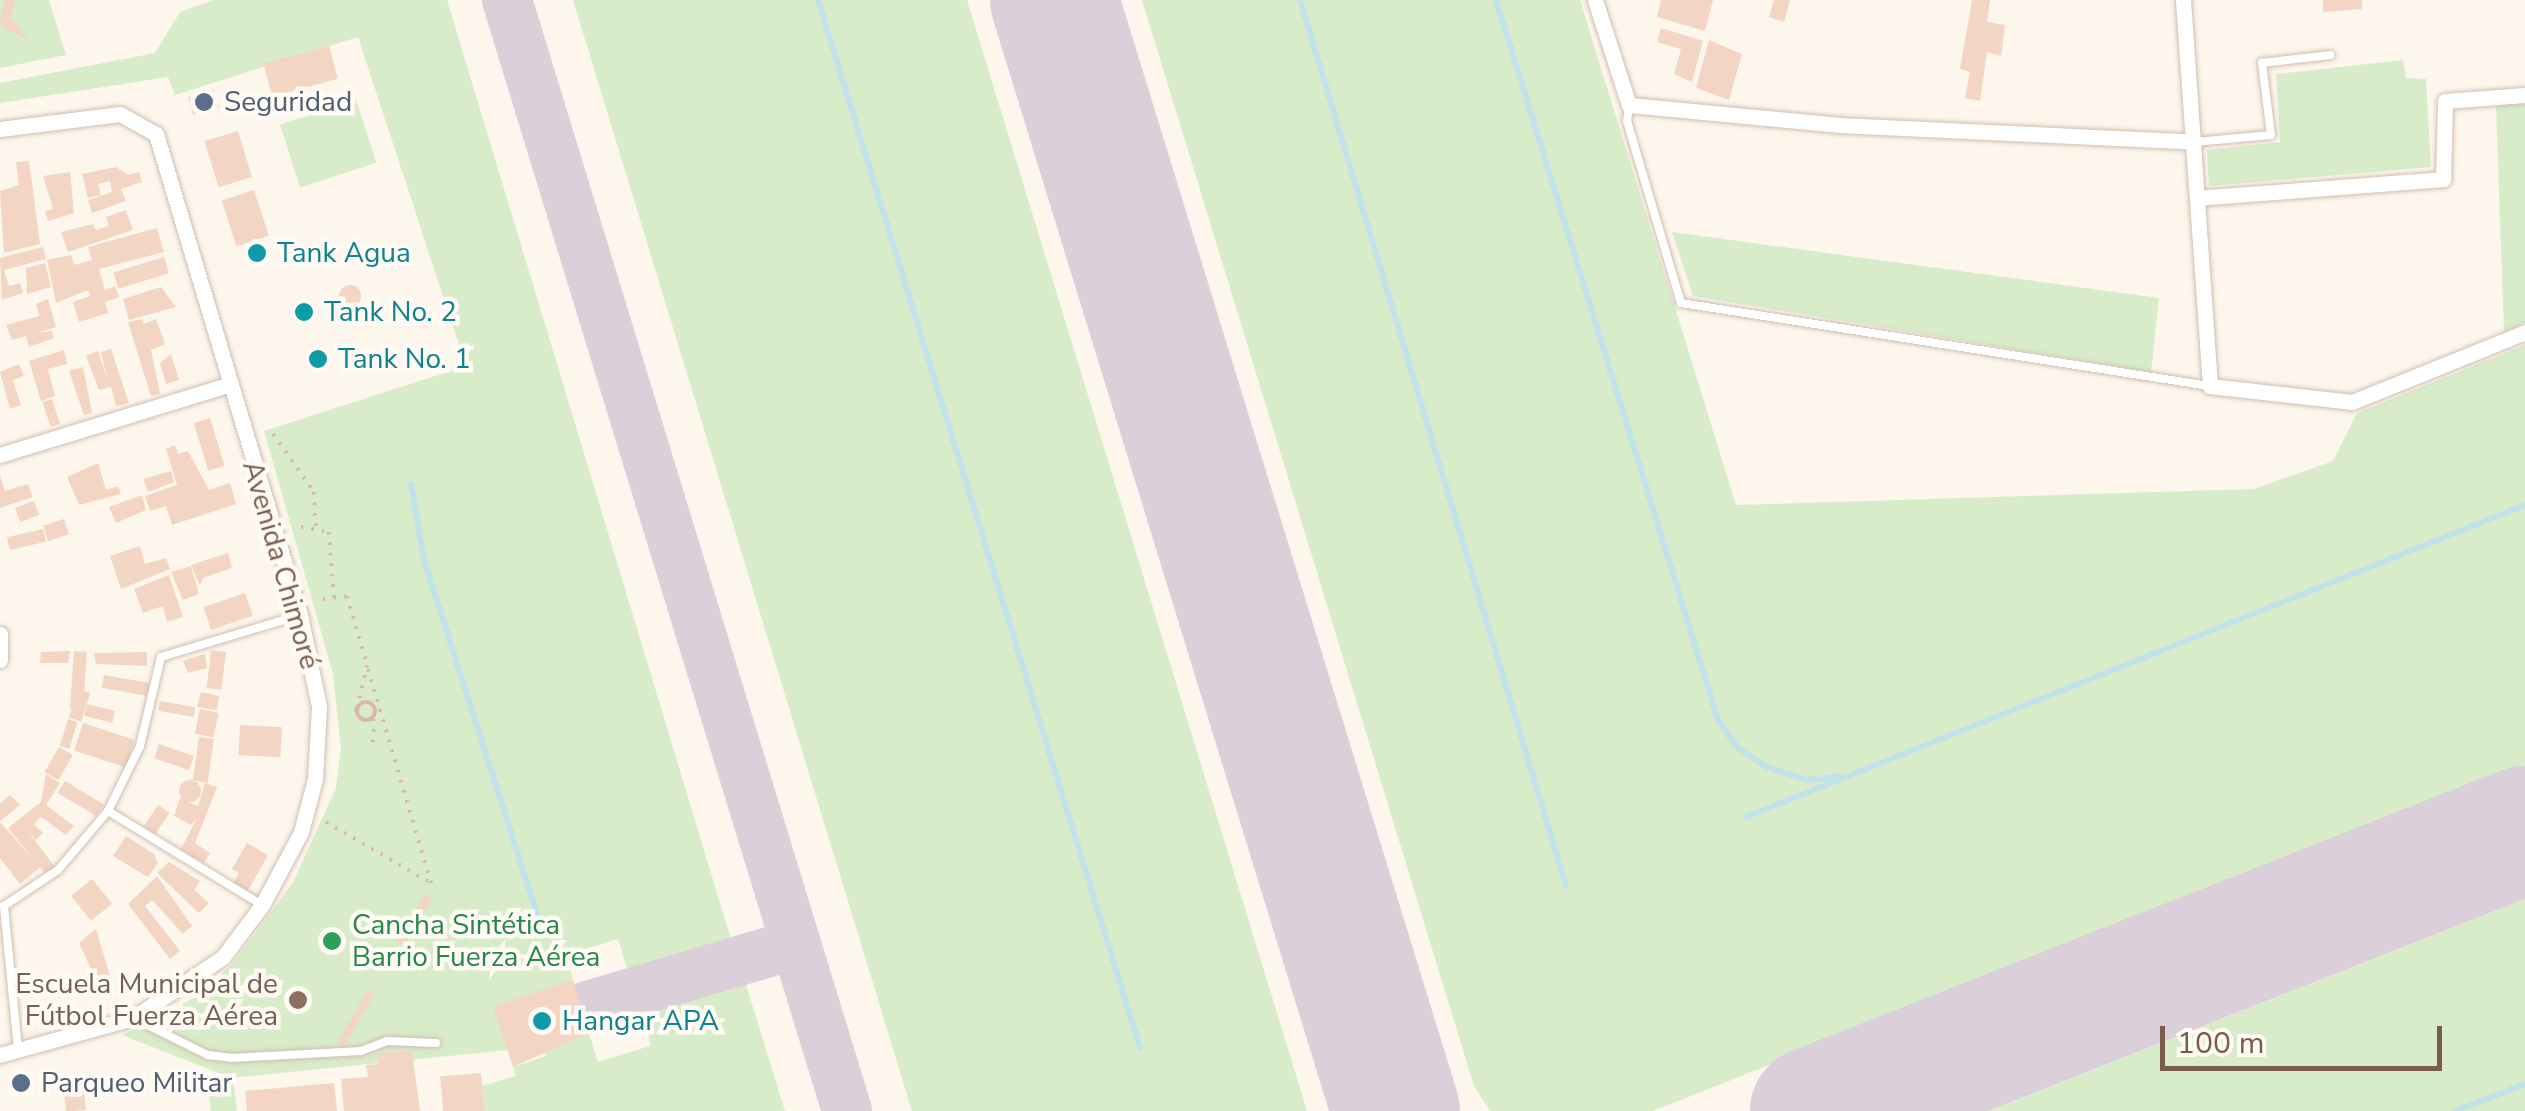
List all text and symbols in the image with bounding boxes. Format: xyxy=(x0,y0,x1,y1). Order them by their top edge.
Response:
place label: Seguridad xyxy=(224,85,352,119)
marker: Seguridad xyxy=(193,91,215,113)
place label: Tank Agua xyxy=(277,236,411,270)
marker: Tank Agua xyxy=(246,242,268,264)
place label: Tank No. 2 xyxy=(324,295,457,329)
marker: Tank No. 2 xyxy=(293,301,315,323)
place label: Tank No. 1 xyxy=(338,342,471,376)
marker: Tank No. 1 xyxy=(307,348,329,370)
street label: Avenida Chimoré xyxy=(235,457,327,673)
place label: Cancha Sintética Barrio Fuerza Aérea xyxy=(352,908,600,974)
marker: Cancha Sintética Barrio Fuerza Aérea xyxy=(321,930,343,952)
place label: Escuela Municipal de Fútbol Fuerza Aérea xyxy=(15,967,278,1033)
marker: Escuela Municipal de Fútbol Fuerza Aérea xyxy=(287,989,309,1011)
place label: Hangar APA xyxy=(562,1004,719,1038)
scale bar xyxy=(2165,1006,2448,1068)
marker: Hangar APA xyxy=(531,1010,553,1032)
text: 100 m xyxy=(2177,1023,2264,1064)
place label: Parqueo Militar xyxy=(41,1066,232,1100)
marker: Parqueo Militar xyxy=(10,1072,32,1094)

